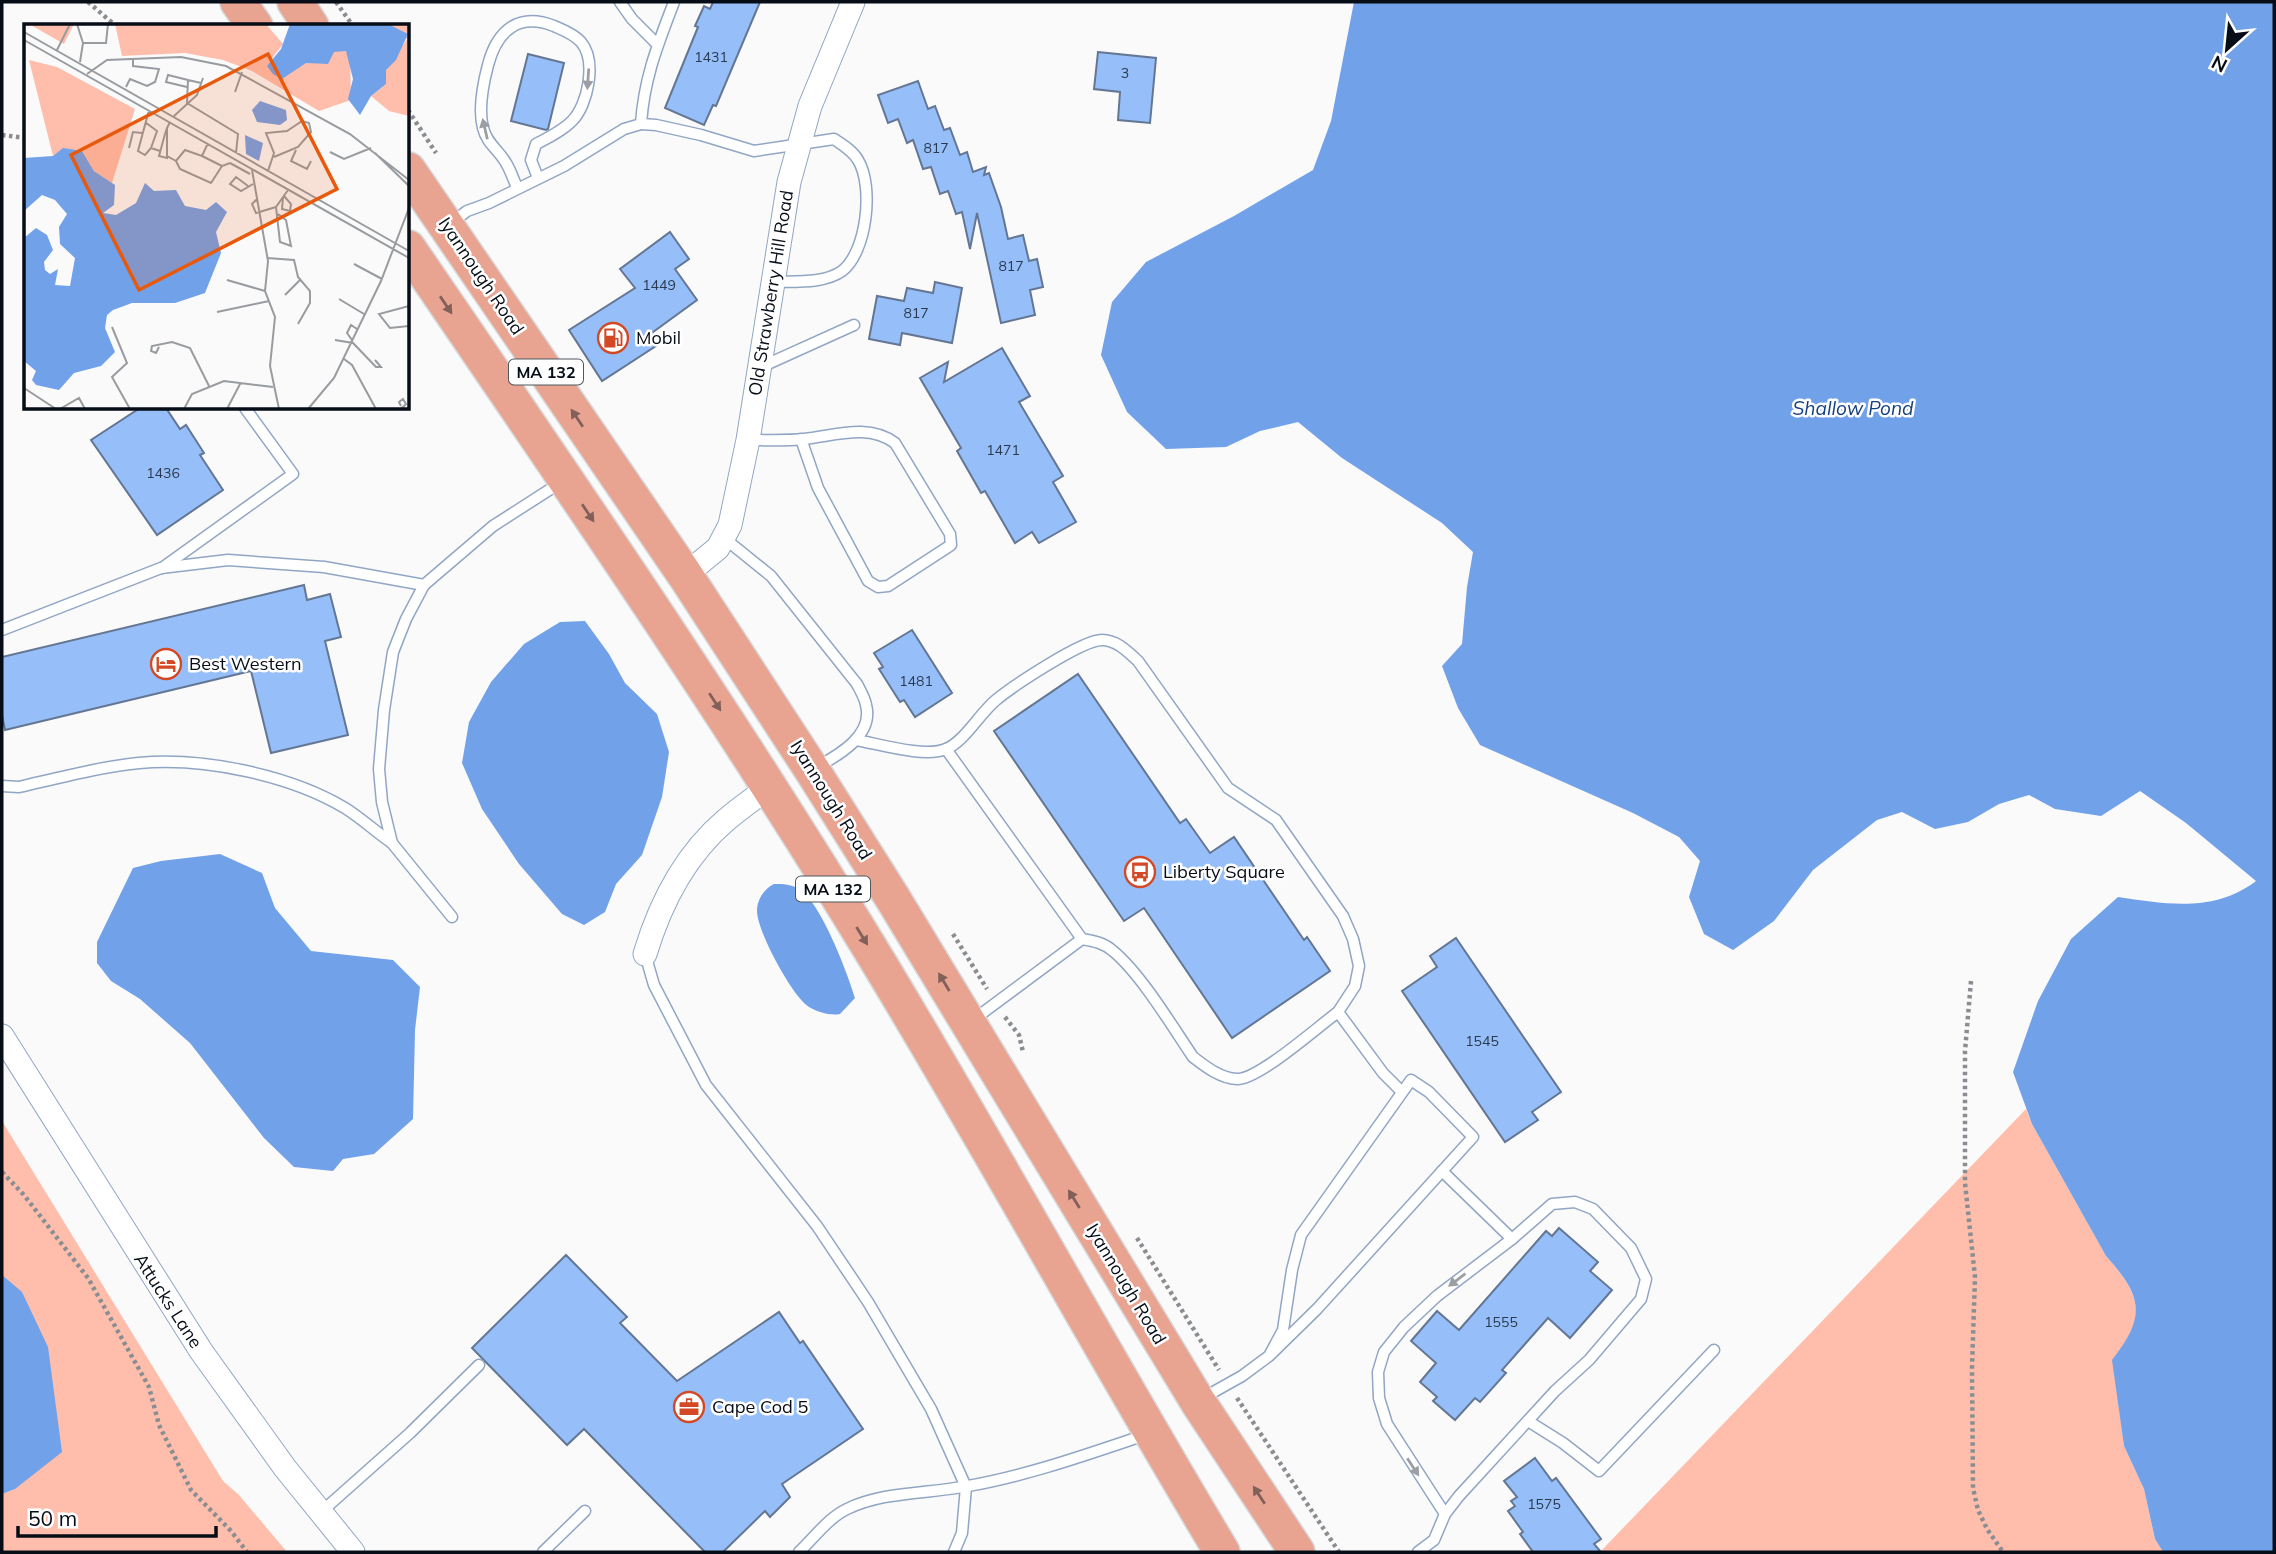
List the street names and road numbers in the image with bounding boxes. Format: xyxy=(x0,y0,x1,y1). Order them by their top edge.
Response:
street label: Old Strawberry Hill Road xyxy=(743,188,798,397)
street label: Iyannough Road xyxy=(434,213,529,339)
road number: MA 132 xyxy=(509,360,583,384)
street label: Iyannough Road xyxy=(785,736,877,864)
road number: MA 132 xyxy=(796,876,870,902)
street label: Iyannough Road xyxy=(1081,1219,1172,1348)
street label: Attucks Lane xyxy=(129,1249,208,1352)

